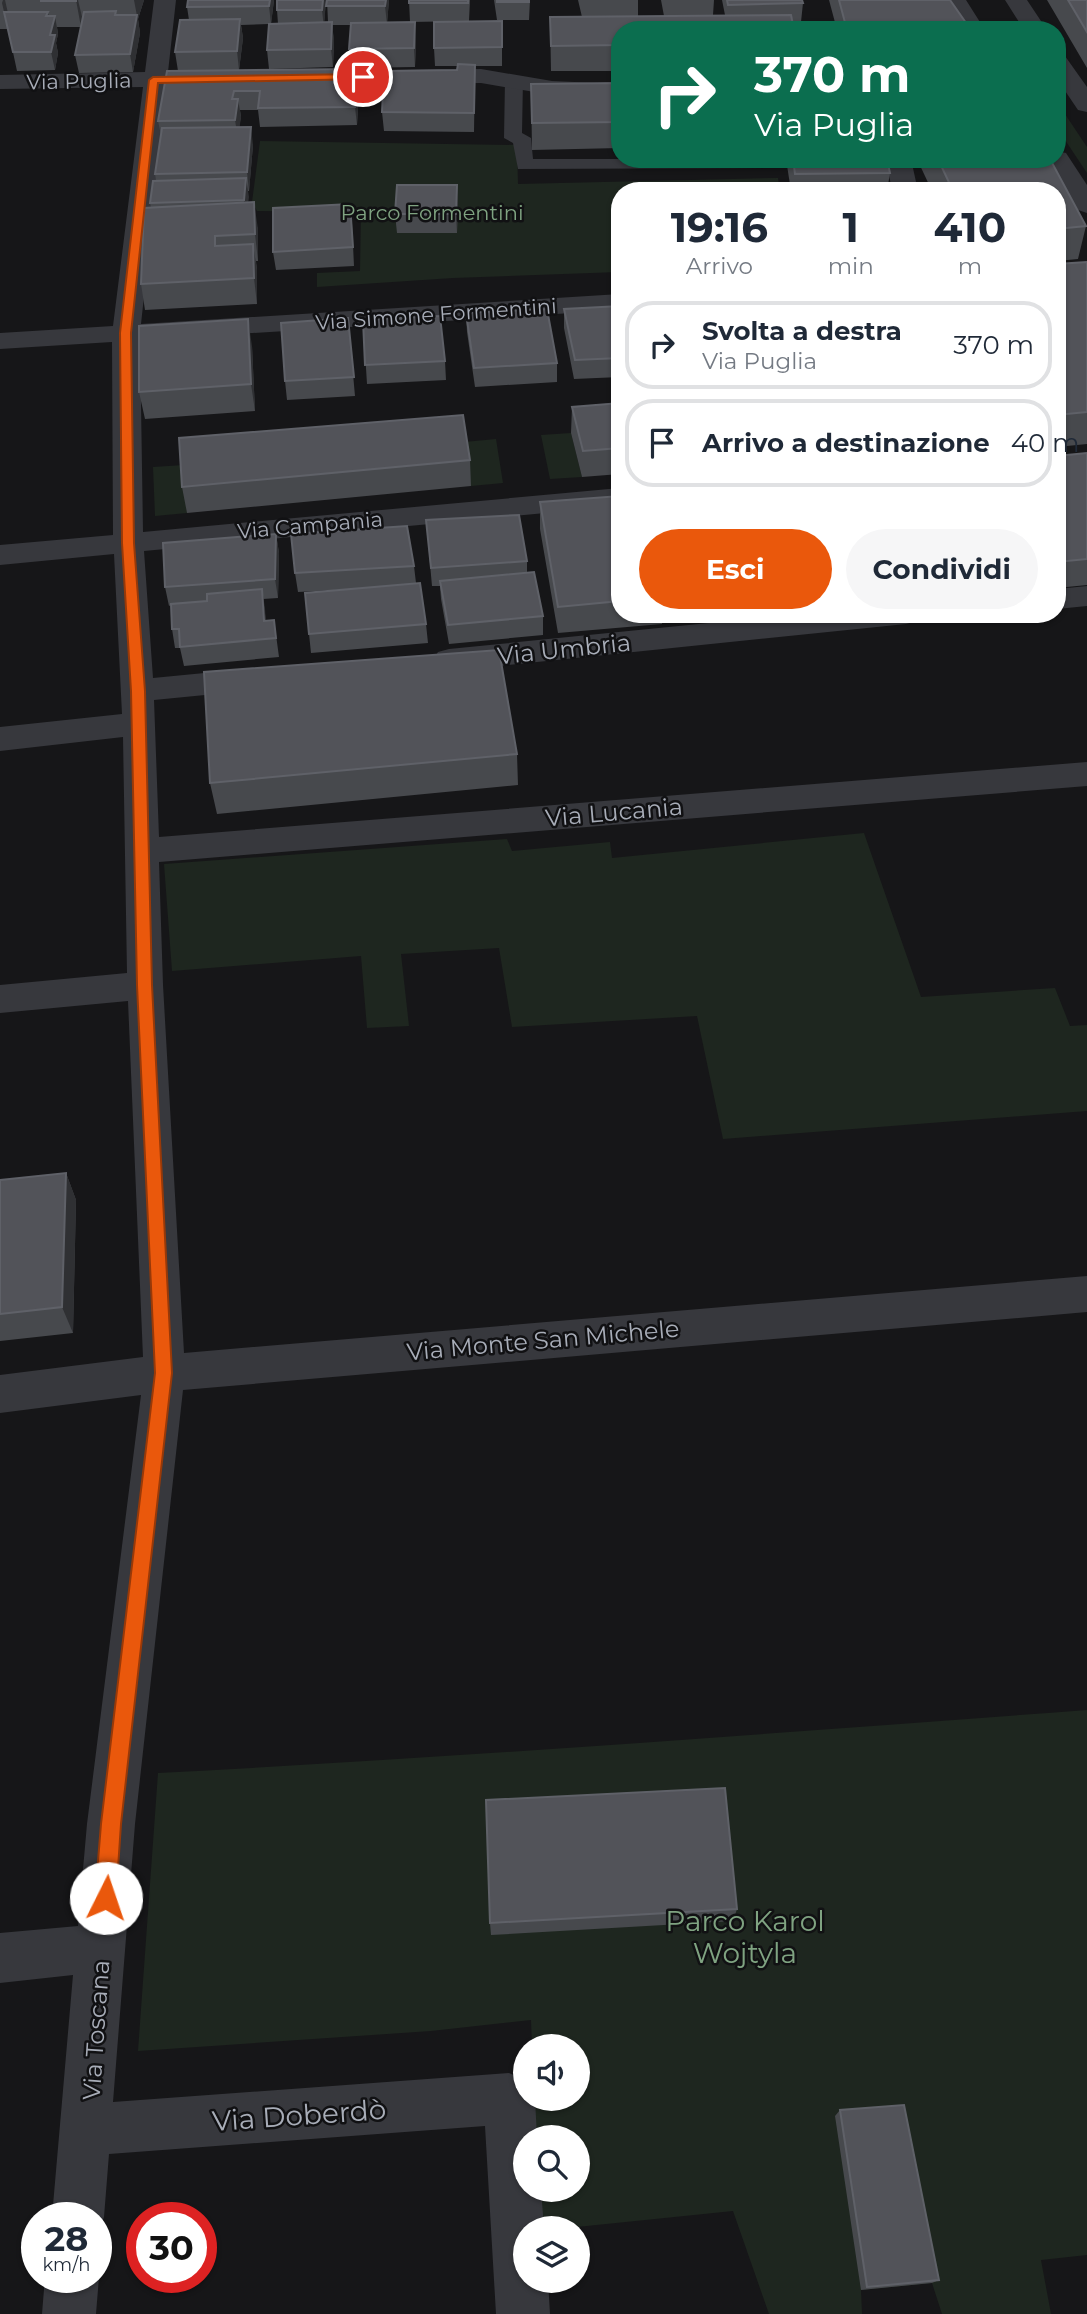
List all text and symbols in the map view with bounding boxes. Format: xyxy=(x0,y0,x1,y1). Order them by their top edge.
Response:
text: 370 m xyxy=(754,45,911,104)
pin xyxy=(333,47,393,107)
icon: right xyxy=(639,49,730,140)
icon: arrive xyxy=(344,58,382,96)
street label: Via Puglia xyxy=(26,68,132,94)
text: Via Puglia xyxy=(754,105,914,144)
park label: Parco Formentini xyxy=(340,200,524,225)
text: 19:16 xyxy=(671,201,768,253)
text: 1 xyxy=(843,201,859,253)
text: 410 xyxy=(933,201,1006,253)
text: Arrivo xyxy=(686,252,753,280)
text: min xyxy=(828,252,874,280)
text: m xyxy=(958,252,982,280)
street label: Via Simone Formentini xyxy=(315,293,557,335)
text: Svolta a destra xyxy=(702,315,902,347)
icon: right xyxy=(643,326,681,364)
text: 370 m xyxy=(953,329,1034,361)
text: Via Puglia xyxy=(702,347,817,375)
icon: arrive xyxy=(643,424,681,462)
text: Arrivo a destinazione xyxy=(702,427,990,459)
text: 40 m xyxy=(1011,427,1080,459)
street label: Via Campania xyxy=(236,506,384,544)
button: Esci xyxy=(639,529,832,609)
button: Condividi xyxy=(846,529,1038,609)
street label: Via Umbria xyxy=(496,628,632,670)
street label: Via Lucania xyxy=(544,792,684,832)
street label: Via Monte San Michele xyxy=(406,1314,680,1366)
position arrow xyxy=(69,1861,143,1935)
park label: Parco Karol Wojtyla xyxy=(665,1904,825,1970)
street label: Via Toscana xyxy=(77,1959,115,2101)
map controls xyxy=(513,2034,590,2293)
button: sound xyxy=(513,2034,590,2111)
street label: Via Doberdò xyxy=(211,2092,387,2138)
button: search xyxy=(513,2125,590,2202)
speed limit sign: 30 xyxy=(126,2202,217,2293)
button: layers xyxy=(513,2216,590,2293)
text: 28 xyxy=(45,2217,88,2260)
text: km/h xyxy=(42,2254,91,2276)

